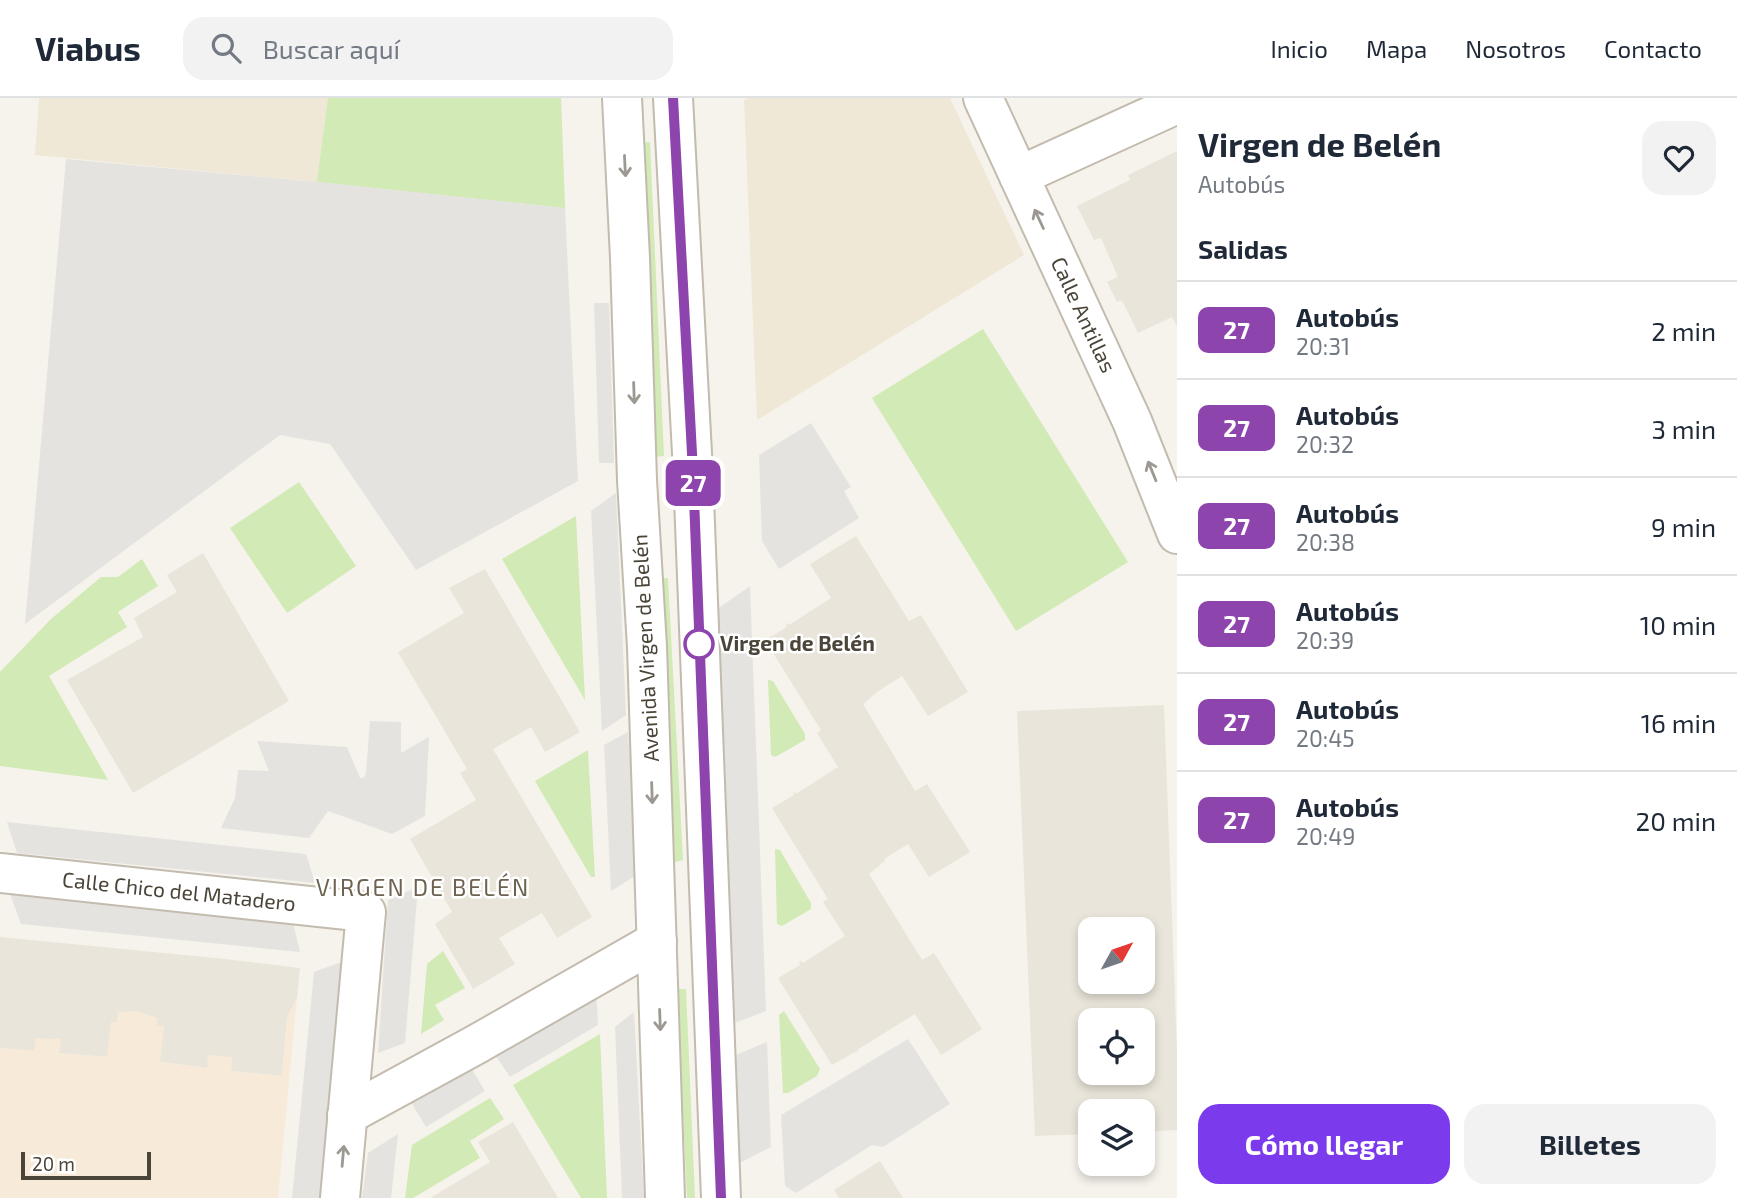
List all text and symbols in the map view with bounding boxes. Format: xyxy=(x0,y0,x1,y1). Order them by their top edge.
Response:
search box xyxy=(183,17,673,80)
text: Viabus xyxy=(35,28,141,68)
icon: search xyxy=(207,29,245,67)
text: Buscar aquí xyxy=(263,33,400,64)
text: Inicio xyxy=(1270,34,1328,63)
text: Mapa xyxy=(1366,34,1427,63)
text: Nosotros xyxy=(1465,34,1566,63)
text: Contacto xyxy=(1604,34,1702,63)
button: heart xyxy=(1642,121,1716,195)
text: Virgen de Belén xyxy=(1198,124,1441,164)
one-way arrow xyxy=(619,154,632,177)
text: Autobús xyxy=(1198,170,1285,198)
one-way arrow xyxy=(1031,209,1045,230)
text: Salidas xyxy=(1198,233,1288,264)
street label: Calle Antillas xyxy=(1047,253,1122,376)
text: Autobús xyxy=(1296,301,1399,332)
text: 27 xyxy=(1223,315,1250,344)
text: 2 min xyxy=(1651,315,1716,346)
text: 20:31 xyxy=(1296,332,1350,360)
one-way arrow xyxy=(627,382,641,405)
text: Autobús xyxy=(1296,399,1399,430)
text: 27 xyxy=(1223,413,1250,442)
text: 3 min xyxy=(1651,413,1716,444)
text: 20:32 xyxy=(1296,430,1354,458)
line badge: 27 xyxy=(662,460,724,506)
one-way arrow xyxy=(1144,461,1157,482)
text: 27 xyxy=(680,468,706,497)
text: Autobús xyxy=(1296,497,1399,528)
text: 27 xyxy=(1223,511,1250,540)
text: 9 min xyxy=(1651,511,1716,542)
text: 20:38 xyxy=(1296,528,1355,556)
street label: Avenida Virgen de Belén xyxy=(626,533,663,763)
text: Autobús xyxy=(1296,595,1399,626)
text: 27 xyxy=(1223,609,1250,638)
text: 10 min xyxy=(1640,609,1716,640)
text: 20:39 xyxy=(1296,626,1354,654)
marker: Virgen de Belén xyxy=(684,629,714,659)
place label: Virgen de Belén xyxy=(720,630,875,655)
text: Autobús xyxy=(1296,693,1399,724)
text: 27 xyxy=(1223,707,1250,736)
text: 16 min xyxy=(1641,707,1716,738)
text: 20:45 xyxy=(1296,724,1355,752)
one-way arrow xyxy=(646,781,659,804)
text: Autobús xyxy=(1296,791,1399,822)
text: 27 xyxy=(1223,805,1250,834)
text: 20 min xyxy=(1636,805,1716,836)
text: 20:49 xyxy=(1296,822,1356,850)
street label: Calle Chico del Matadero xyxy=(61,866,297,915)
district label: VIRGEN DE BELÉN xyxy=(316,873,530,901)
north arrow xyxy=(1078,917,1155,994)
map controls xyxy=(1078,917,1155,1176)
button: locate xyxy=(1078,1008,1155,1085)
one-way arrow xyxy=(653,1009,666,1032)
button: layers xyxy=(1078,1099,1155,1176)
button: Cómo llegar xyxy=(1198,1104,1450,1184)
button: Billetes xyxy=(1464,1104,1716,1184)
one-way arrow xyxy=(337,1146,350,1168)
scale bar xyxy=(21,1149,150,1181)
text: 20 m xyxy=(32,1152,75,1175)

